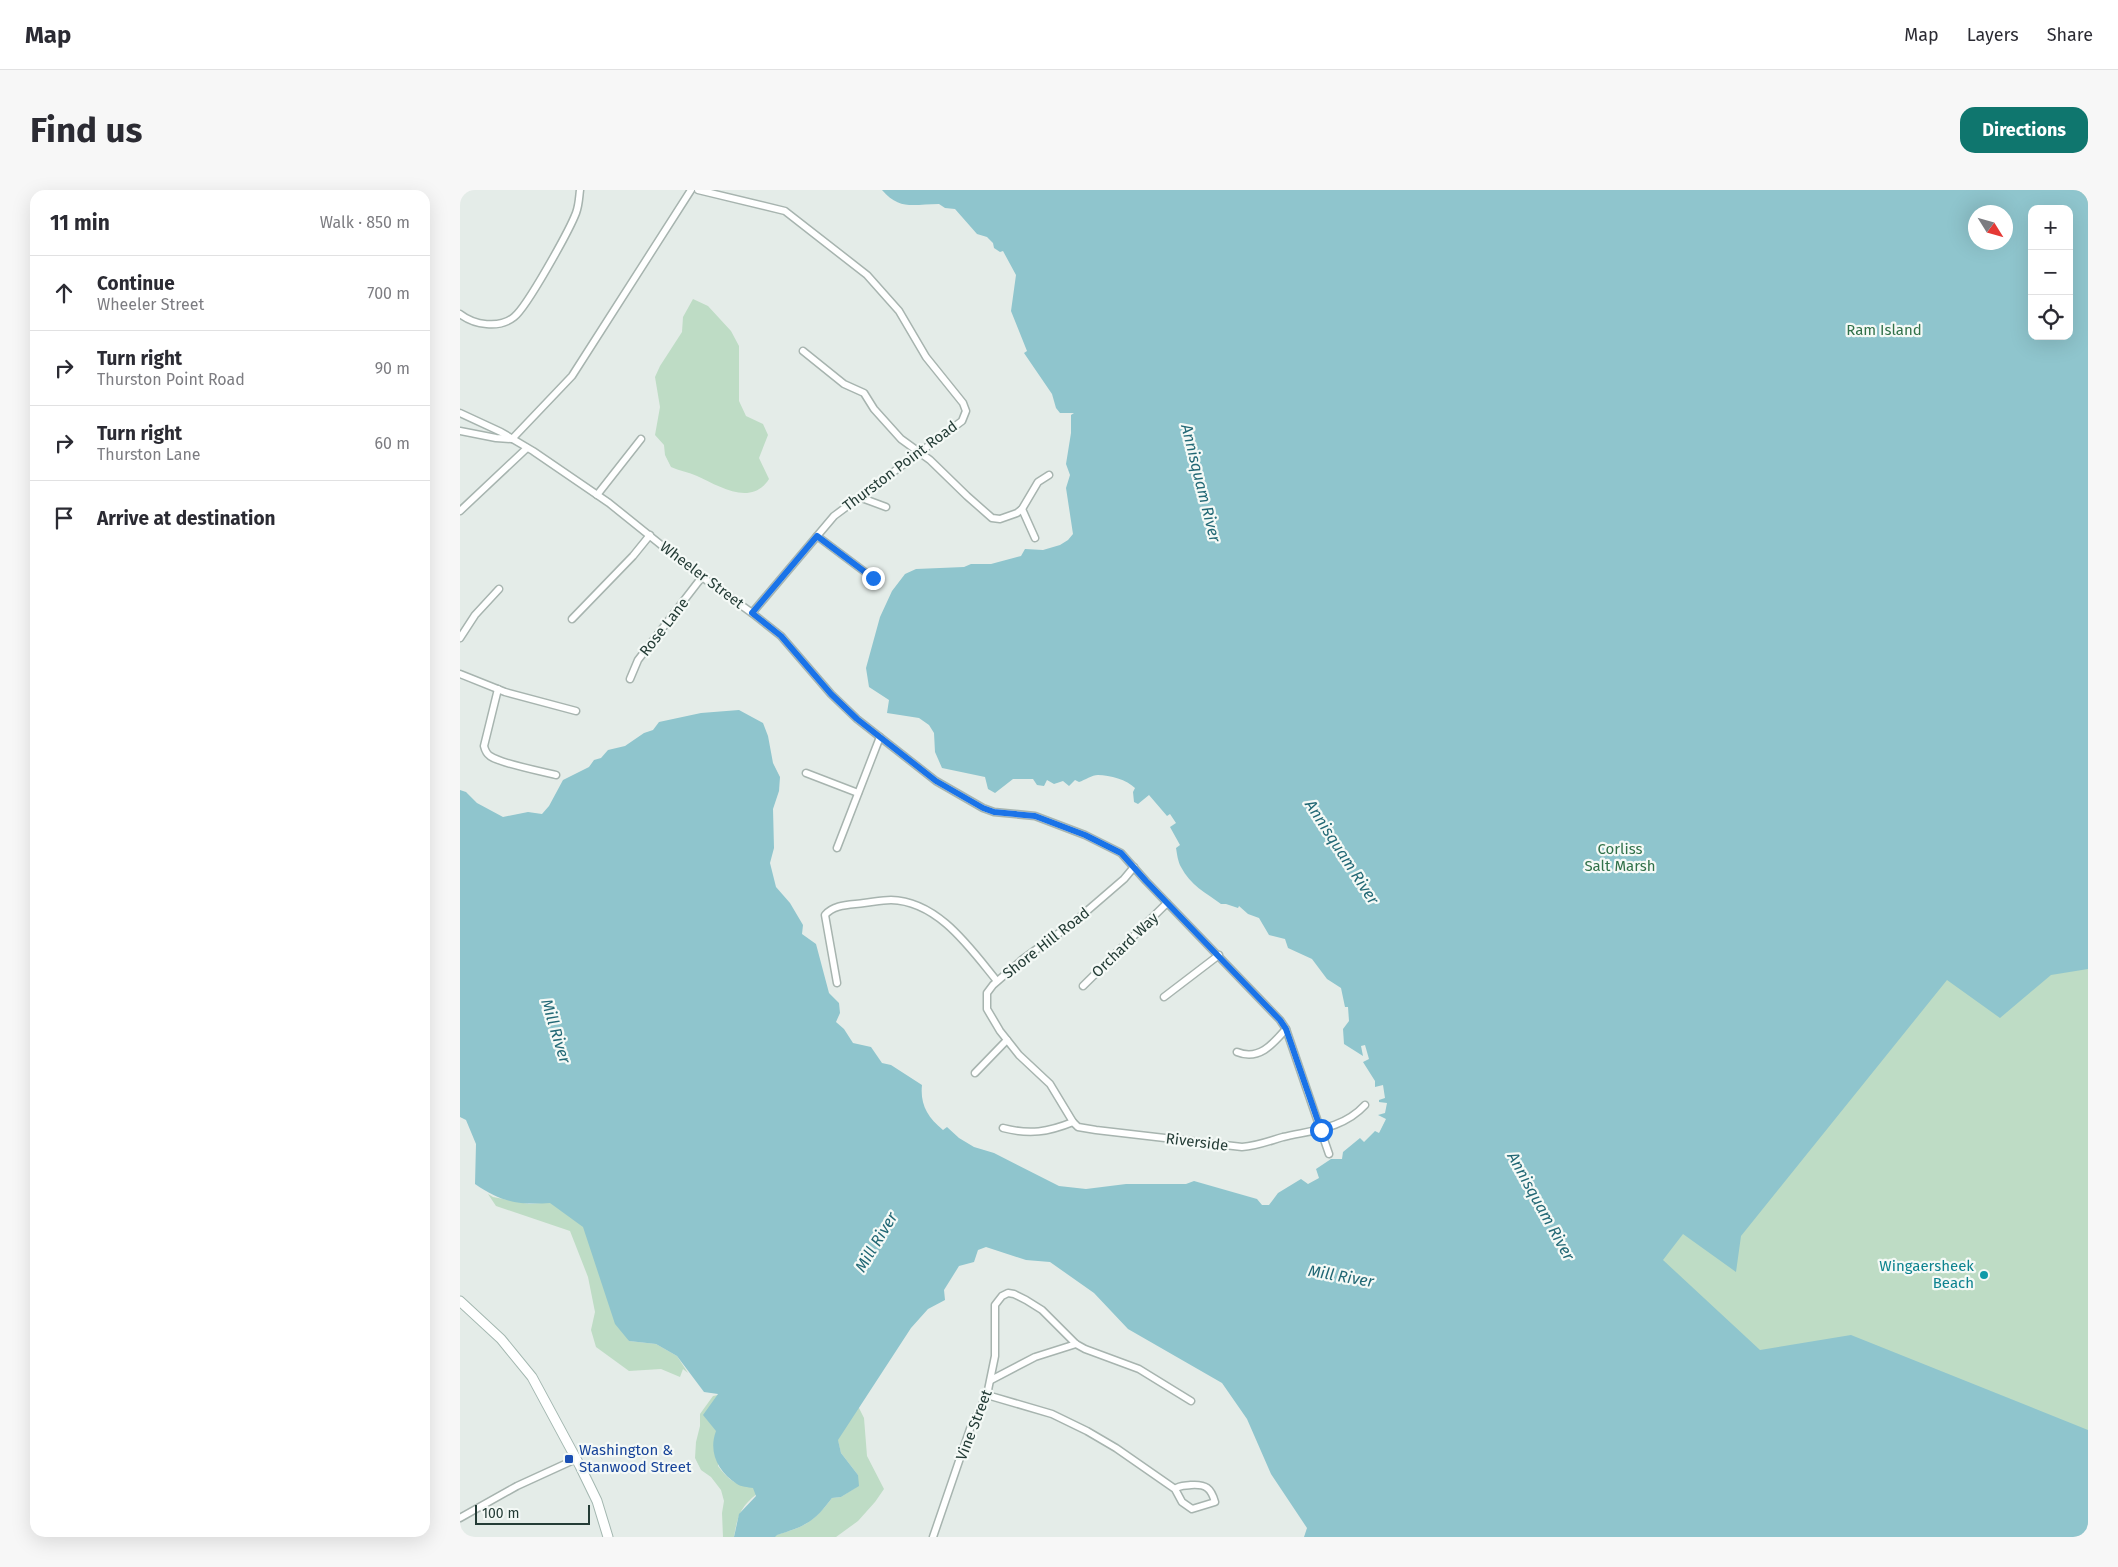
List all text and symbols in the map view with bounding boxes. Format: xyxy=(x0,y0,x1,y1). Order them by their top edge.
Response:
text: Map xyxy=(25,21,71,49)
text: Map xyxy=(1904,24,1939,46)
text: Layers xyxy=(1967,24,2019,46)
text: Share xyxy=(2047,24,2093,46)
button: Directions xyxy=(1960,107,2088,153)
text: Find us xyxy=(30,109,142,151)
north arrow xyxy=(1968,205,2013,250)
map controls xyxy=(2028,205,2073,340)
button: + xyxy=(2028,205,2073,250)
text: 11 min xyxy=(50,210,110,236)
text: Walk · 850 m xyxy=(320,213,410,232)
button: − xyxy=(2028,250,2073,295)
text: Continue xyxy=(97,272,175,295)
icon: ahead xyxy=(50,279,78,307)
text: 700 m xyxy=(367,284,410,303)
text: Wheeler Street xyxy=(97,295,204,314)
button: locate xyxy=(2028,295,2073,340)
park label: Ram Island xyxy=(1846,321,1922,339)
text: Turn right xyxy=(97,347,182,370)
icon: right xyxy=(50,354,78,382)
text: 90 m xyxy=(375,359,410,378)
text: Thurston Point Road xyxy=(97,370,245,389)
street label: Thurston Point Road xyxy=(839,417,961,515)
water label: Annisquam River xyxy=(1177,421,1225,545)
text: Turn right xyxy=(97,422,182,445)
icon: right xyxy=(50,429,78,457)
text: 60 m xyxy=(375,434,410,453)
text: Thurston Lane xyxy=(97,445,200,464)
icon: arrive xyxy=(50,504,78,532)
text: Arrive at destination xyxy=(97,507,276,530)
street label: Wheeler Street xyxy=(656,538,748,613)
route end xyxy=(862,567,885,590)
street label: Rose Lane xyxy=(636,594,692,660)
water label: Annisquam River xyxy=(1301,795,1383,909)
park label: Corliss Salt Marsh xyxy=(1584,840,1656,875)
street label: Shore Hill Road xyxy=(999,904,1093,982)
street label: Orchard Way xyxy=(1088,908,1162,981)
water label: Mill River xyxy=(537,997,575,1066)
route start xyxy=(1310,1119,1333,1142)
street label: Riverside xyxy=(1165,1129,1229,1155)
water label: Annisquam River xyxy=(1503,1148,1579,1264)
water label: Mill River xyxy=(851,1208,902,1275)
place label: Wingaersheek Beach xyxy=(1879,1257,1974,1292)
water label: Mill River xyxy=(1307,1261,1376,1291)
marker: Wingaersheek Beach xyxy=(1978,1269,1990,1281)
street label: Vine Street xyxy=(952,1387,996,1463)
place label: Washington & Stanwood Street xyxy=(579,1441,692,1476)
marker: Washington & Stanwood Street xyxy=(563,1453,575,1465)
scale bar xyxy=(475,1502,590,1525)
text: 100 m xyxy=(482,1505,519,1522)

